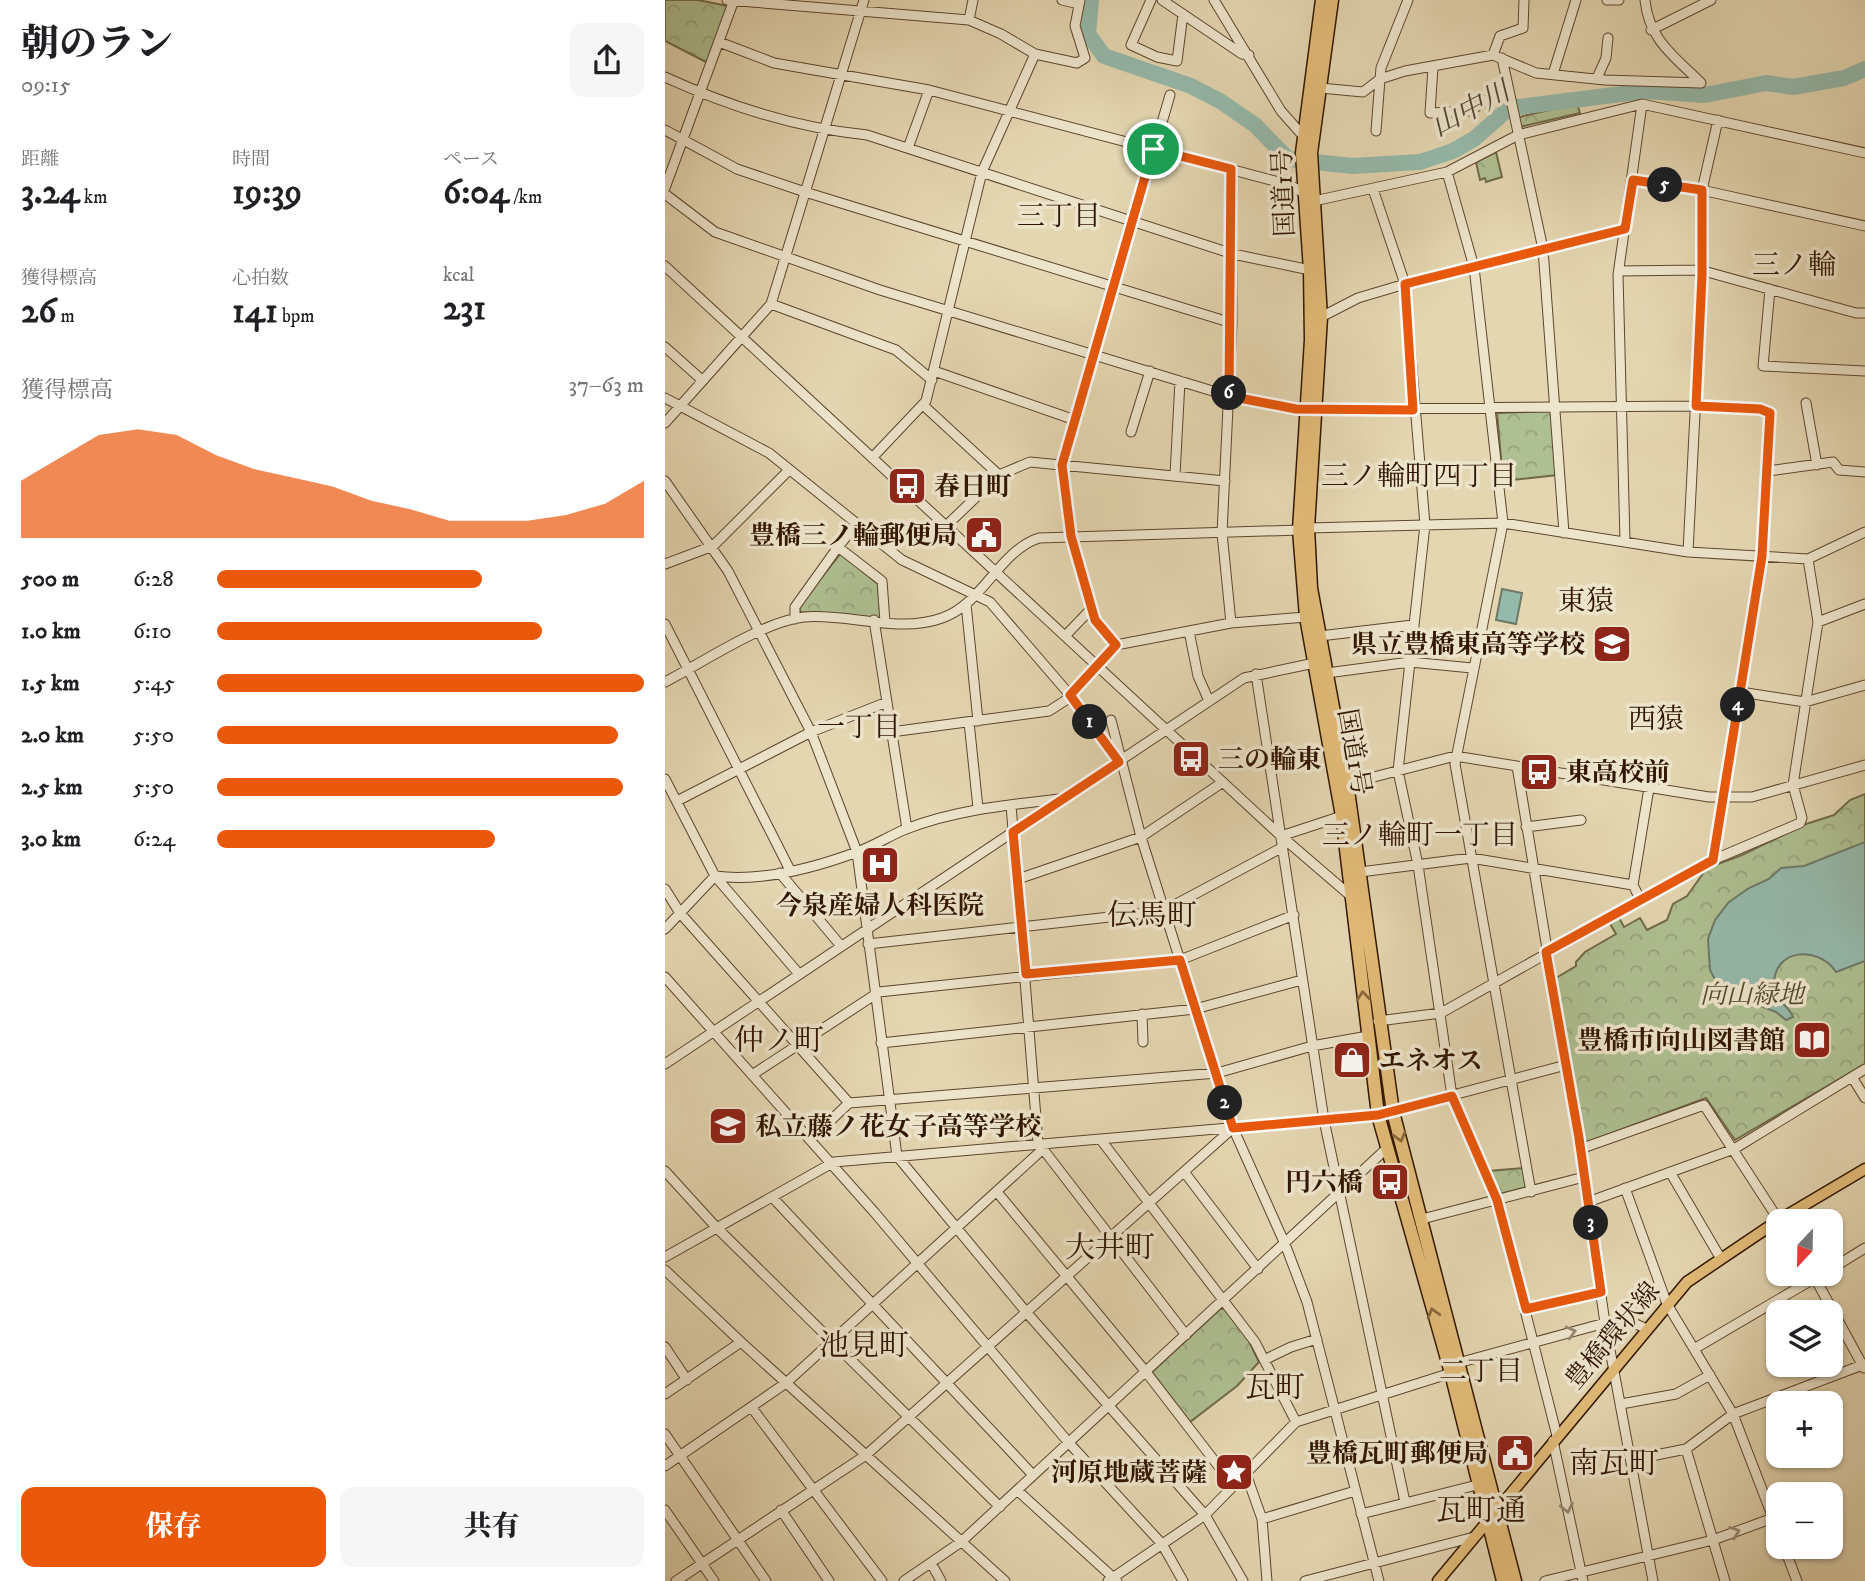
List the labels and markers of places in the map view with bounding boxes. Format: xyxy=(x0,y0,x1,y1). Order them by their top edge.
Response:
pin xyxy=(1123,119,1183,179)
pin: 5 xyxy=(1647,168,1683,202)
pin: 6 xyxy=(1211,376,1247,410)
bus stop icon: 春日町 xyxy=(886,465,928,507)
place label: 春日町 xyxy=(934,471,1012,504)
public building icon: 豊橋三ノ輪郵便局 xyxy=(963,514,1005,556)
place label: 豊橋三ノ輪郵便局 xyxy=(749,520,957,553)
school or university icon: 県立豊橋東高等学校 xyxy=(1591,623,1633,665)
place label: 県立豊橋東高等学校 xyxy=(1351,629,1585,662)
pin: 4 xyxy=(1721,688,1755,722)
pin: 1 xyxy=(1073,704,1107,740)
bus stop icon: 三の輪東 xyxy=(1170,738,1212,780)
place label: 三の輪東 xyxy=(1218,744,1322,777)
bus stop icon: 東高校前 xyxy=(1518,751,1560,793)
place label: 東高校前 xyxy=(1566,757,1670,790)
hospital icon: 今泉産婦人科医院 xyxy=(859,844,901,886)
place label: 今泉産婦人科医院 xyxy=(776,890,984,923)
library icon: 豊橋市向山図書館 xyxy=(1791,1019,1833,1061)
place label: 豊橋市向山図書館 xyxy=(1577,1025,1785,1058)
shop icon: エネオス xyxy=(1331,1039,1373,1081)
place label: エネオス xyxy=(1379,1045,1483,1078)
pin: 2 xyxy=(1207,1086,1243,1120)
school or university icon: 私立藤ノ花女子高等学校 xyxy=(707,1105,749,1147)
place label: 私立藤ノ花女子高等学校 xyxy=(755,1111,1041,1144)
bus stop icon: 円六橋 xyxy=(1369,1161,1411,1203)
place label: 円六橋 xyxy=(1285,1167,1363,1200)
pin: 3 xyxy=(1573,1206,1609,1240)
public building icon: 豊橋瓦町郵便局 xyxy=(1494,1432,1536,1474)
place label: 豊橋瓦町郵便局 xyxy=(1306,1438,1488,1471)
place icon: 河原地蔵菩薩 xyxy=(1213,1451,1255,1493)
place label: 河原地蔵菩薩 xyxy=(1051,1457,1207,1490)

